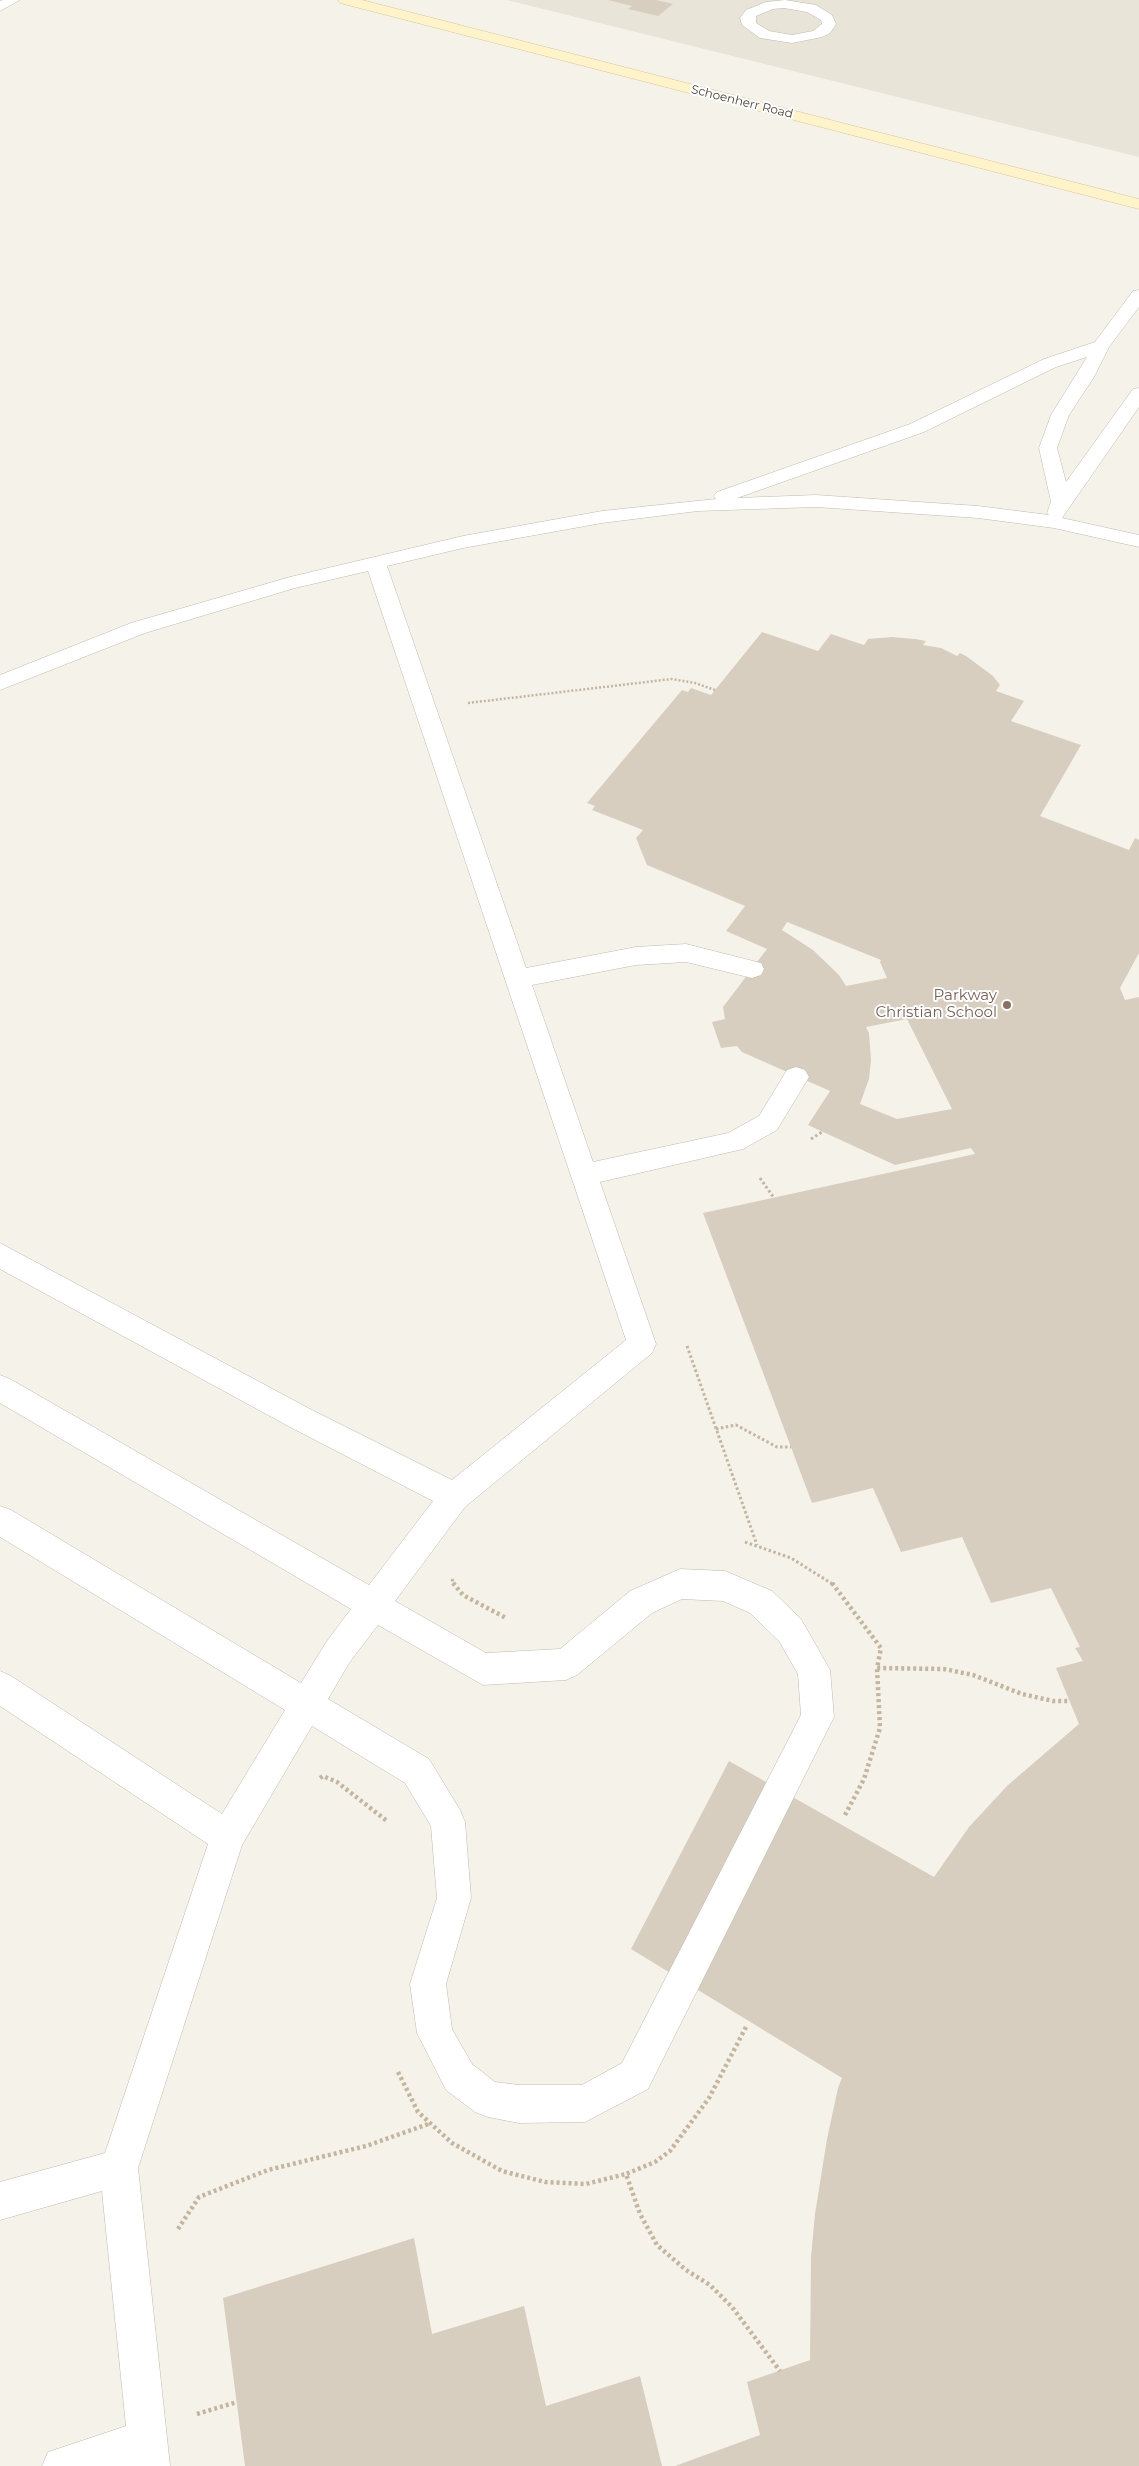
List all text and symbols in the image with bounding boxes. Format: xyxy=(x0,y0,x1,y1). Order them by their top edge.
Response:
street label: Schoenherr Road xyxy=(690,82,794,122)
place label: Parkway Christian School xyxy=(875,987,997,1022)
marker: Parkway Christian School xyxy=(1001,999,1013,1011)

